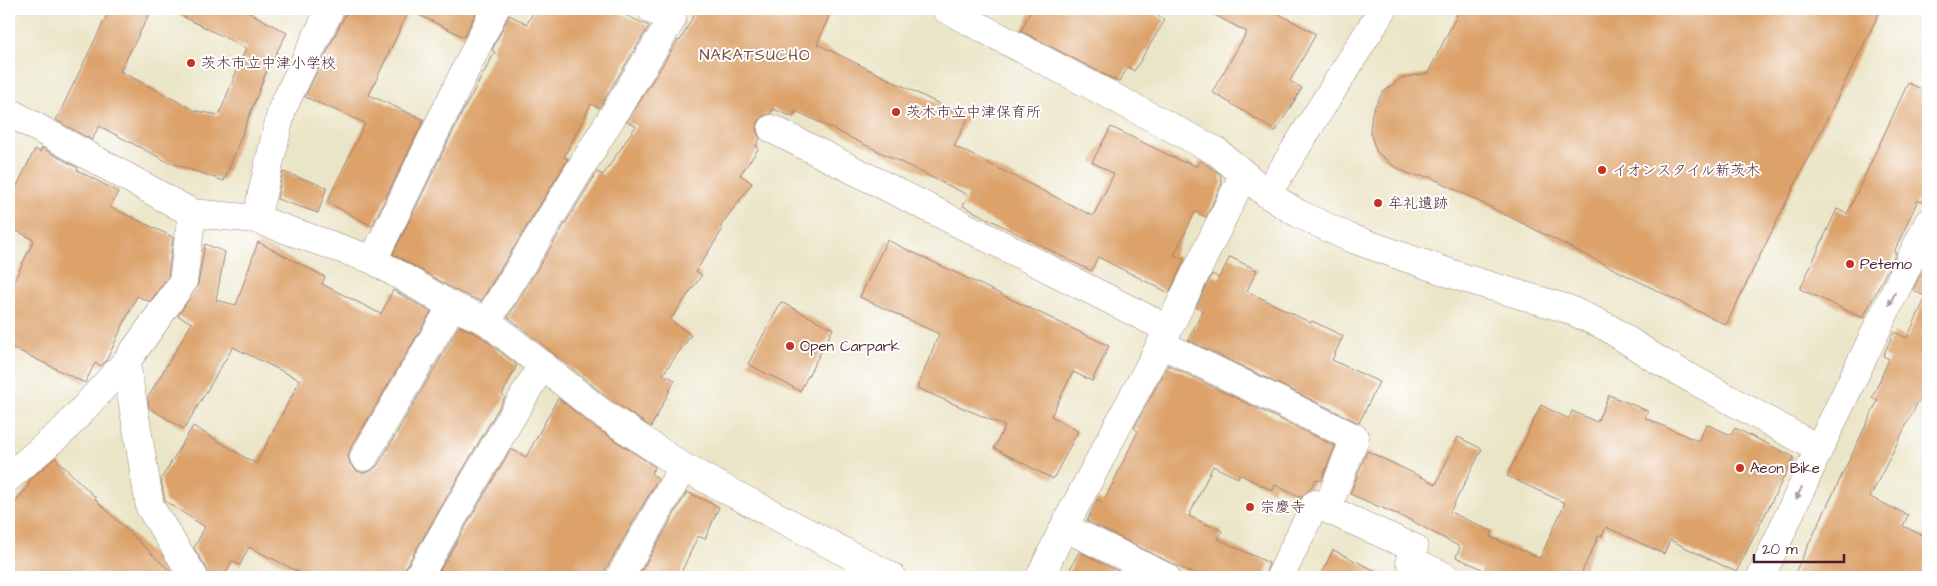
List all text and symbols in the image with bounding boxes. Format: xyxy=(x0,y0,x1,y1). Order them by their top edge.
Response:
district label: NAKATSUCHO xyxy=(699,44,811,66)
place label: 茨木市立中津小学校 xyxy=(201,53,336,74)
marker: 茨木市立中津小学校 xyxy=(185,57,197,69)
place label: 茨木市立中津保育所 xyxy=(906,102,1041,123)
marker: 茨木市立中津保育所 xyxy=(890,106,902,118)
place label: イオンスタイル新茨木 xyxy=(1612,160,1760,181)
marker: イオンスタイル新茨木 xyxy=(1596,164,1608,176)
place label: 牟礼遺跡 xyxy=(1388,193,1448,214)
marker: 牟礼遺跡 xyxy=(1372,197,1384,209)
place label: Petemo xyxy=(1860,254,1913,275)
marker: Petemo xyxy=(1844,258,1856,270)
one-way arrow xyxy=(1888,292,1896,306)
place label: Open Carpark xyxy=(800,336,900,357)
marker: Open Carpark xyxy=(784,340,796,352)
place label: Aeon Bike xyxy=(1750,458,1820,479)
marker: Aeon Bike xyxy=(1734,462,1746,474)
one-way arrow xyxy=(1795,486,1803,500)
place label: 宗慶寺 xyxy=(1260,497,1305,518)
marker: 宗慶寺 xyxy=(1244,501,1256,513)
scale bar xyxy=(1754,531,1844,563)
text: 20 m xyxy=(1762,539,1798,560)

